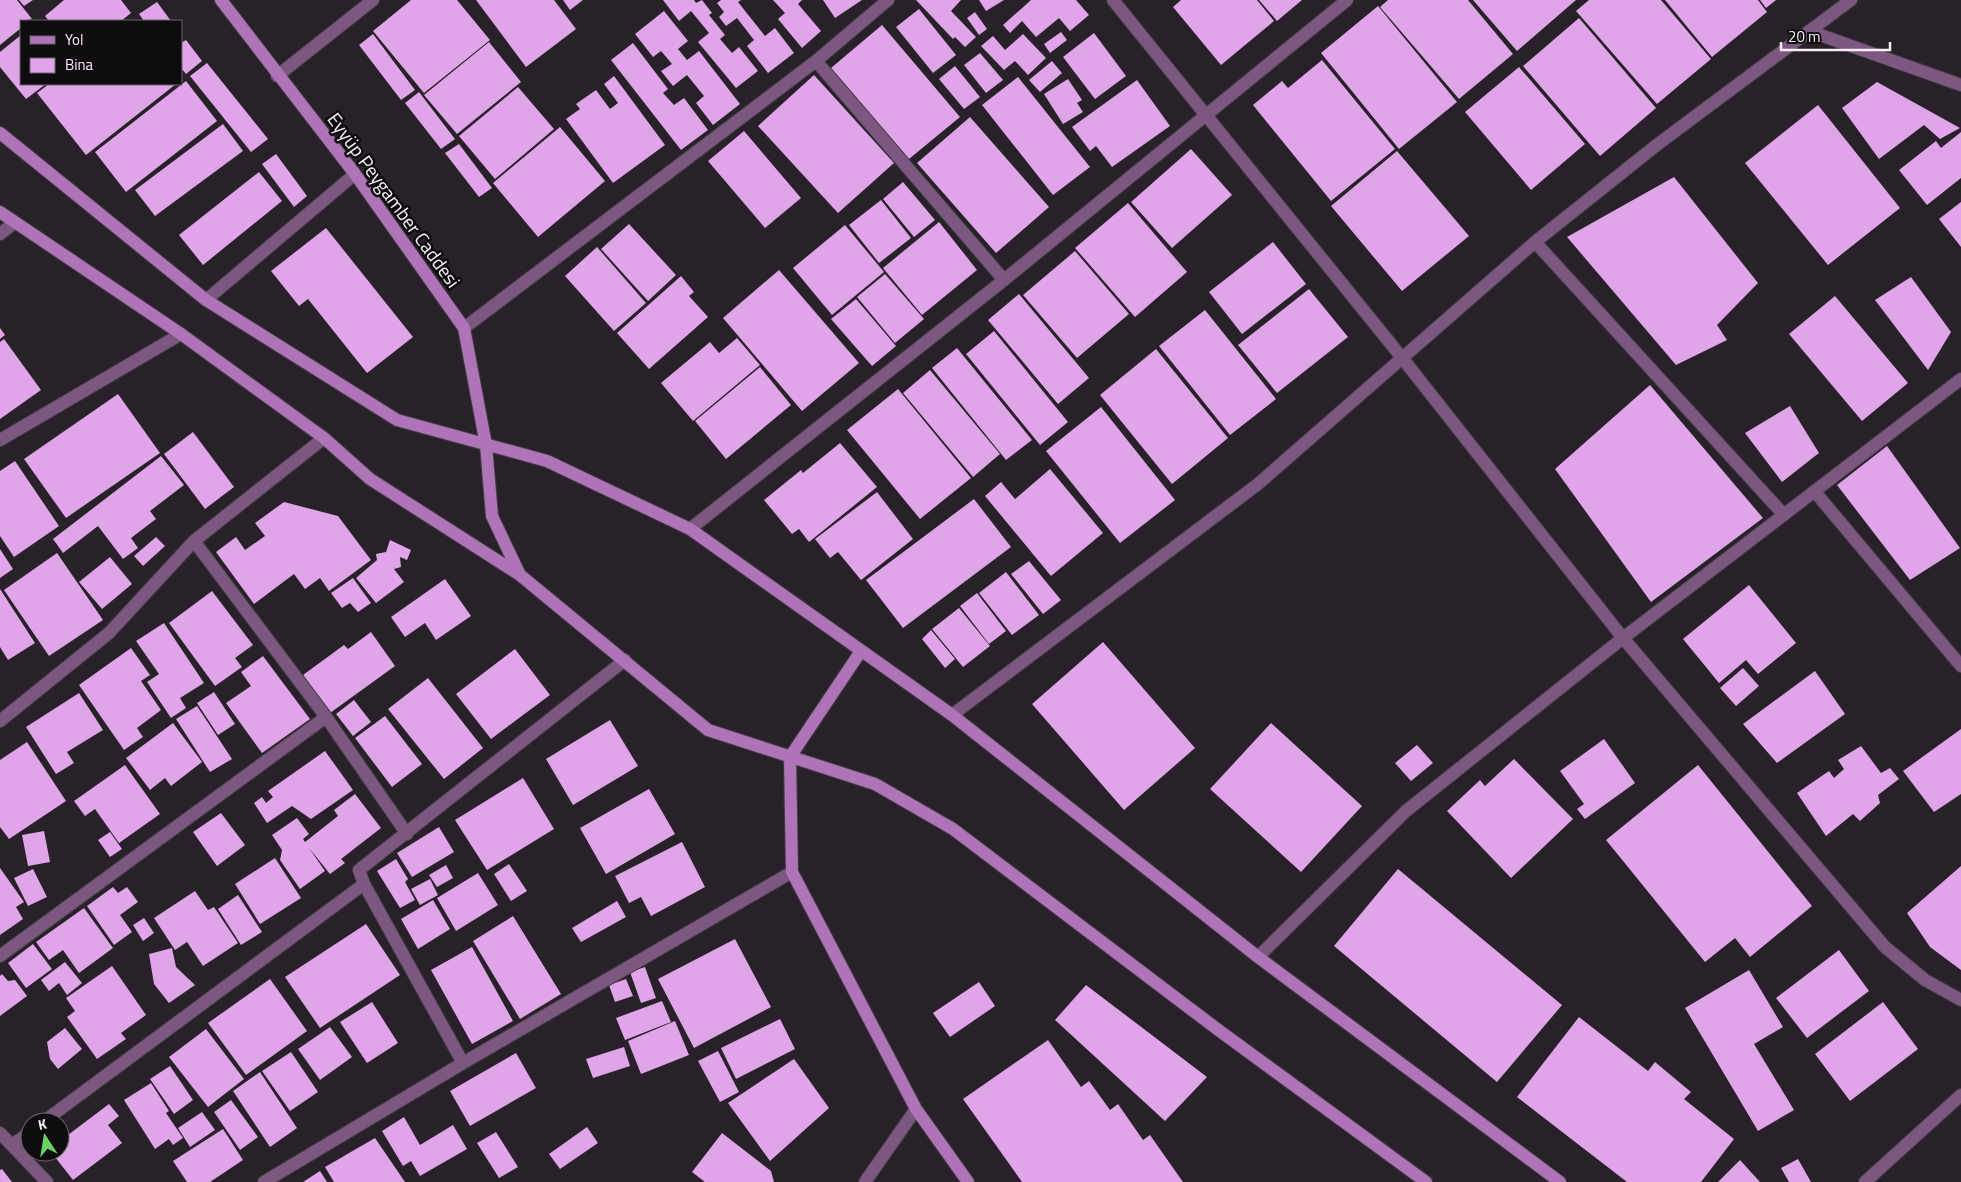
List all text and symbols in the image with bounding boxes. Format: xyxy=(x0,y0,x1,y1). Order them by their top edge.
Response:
legend xyxy=(20,20,182,85)
scale bar xyxy=(1781,20,1890,52)
text: 20 m xyxy=(1788,25,1821,48)
text: Yol xyxy=(65,28,83,51)
text: Bina xyxy=(65,53,94,76)
street label: Eyyüp Peygamber Caddesi xyxy=(321,106,468,293)
north arrow xyxy=(20,1112,70,1162)
text: K xyxy=(36,1113,49,1135)

